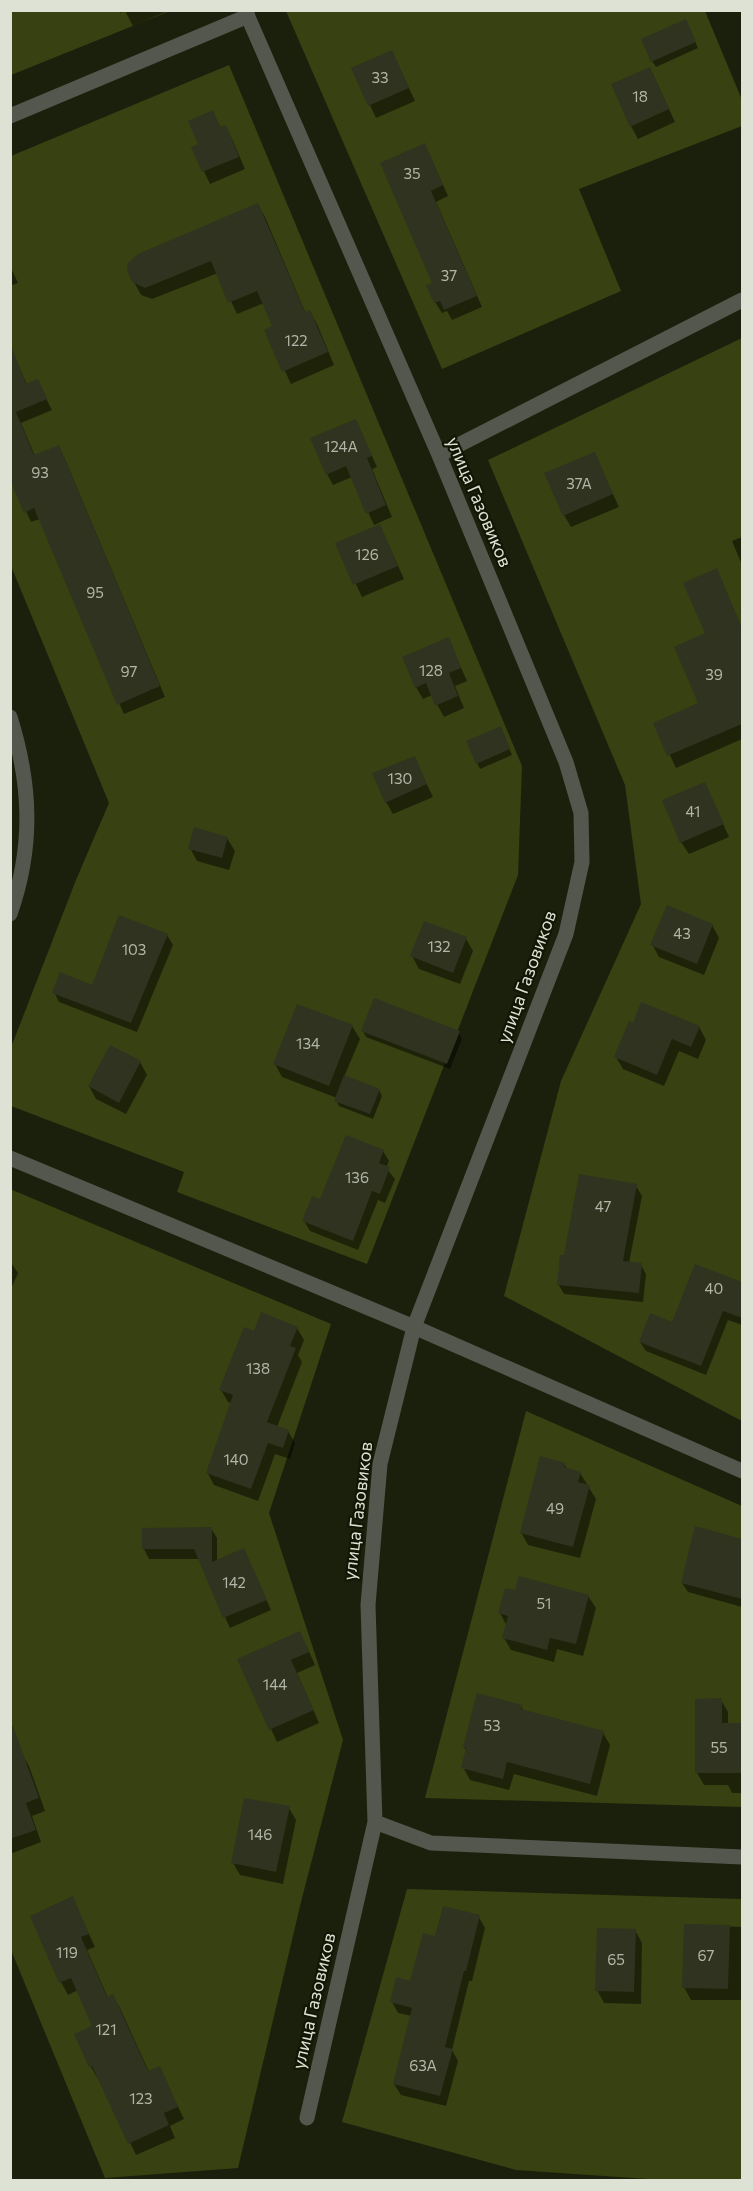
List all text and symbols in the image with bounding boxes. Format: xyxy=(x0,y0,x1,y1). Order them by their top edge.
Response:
house number: 33 xyxy=(371,68,389,86)
house number: 18 xyxy=(632,87,648,105)
house number: 35 xyxy=(403,164,421,182)
house number: 37 xyxy=(441,266,457,284)
house number: 122 xyxy=(284,331,308,349)
street label: улица Газовиков xyxy=(443,433,517,570)
house number: 124А xyxy=(324,437,358,455)
house number: 93 xyxy=(31,463,49,481)
house number: 37А xyxy=(566,474,592,492)
house number: 126 xyxy=(355,545,379,563)
house number: 95 xyxy=(86,583,104,601)
house number: 128 xyxy=(419,661,443,679)
house number: 97 xyxy=(121,662,138,680)
house number: 39 xyxy=(705,665,723,683)
house number: 130 xyxy=(388,769,412,787)
house number: 41 xyxy=(686,802,700,820)
street label: улица Газовиков xyxy=(492,907,560,1046)
house number: 43 xyxy=(673,924,691,942)
house number: 132 xyxy=(427,937,451,955)
house number: 103 xyxy=(122,940,146,958)
house number: 134 xyxy=(296,1034,320,1052)
house number: 136 xyxy=(345,1168,369,1186)
house number: 47 xyxy=(595,1197,611,1215)
house number: 40 xyxy=(705,1279,723,1297)
house number: 138 xyxy=(246,1359,270,1377)
street label: улица Газовиков xyxy=(338,1440,376,1581)
house number: 140 xyxy=(223,1450,249,1468)
house number: 49 xyxy=(546,1499,564,1517)
house number: 142 xyxy=(222,1573,246,1591)
house number: 51 xyxy=(536,1594,552,1612)
house number: 144 xyxy=(263,1675,287,1693)
house number: 53 xyxy=(483,1716,501,1734)
house number: 55 xyxy=(710,1738,728,1756)
house number: 146 xyxy=(248,1825,272,1843)
street label: улица Газовиков xyxy=(287,1930,339,2071)
house number: 119 xyxy=(56,1943,78,1961)
house number: 67 xyxy=(698,1946,715,1964)
house number: 65 xyxy=(607,1950,625,1968)
house number: 121 xyxy=(95,2020,117,2038)
house number: 63А xyxy=(409,2056,437,2074)
house number: 123 xyxy=(129,2089,153,2107)

